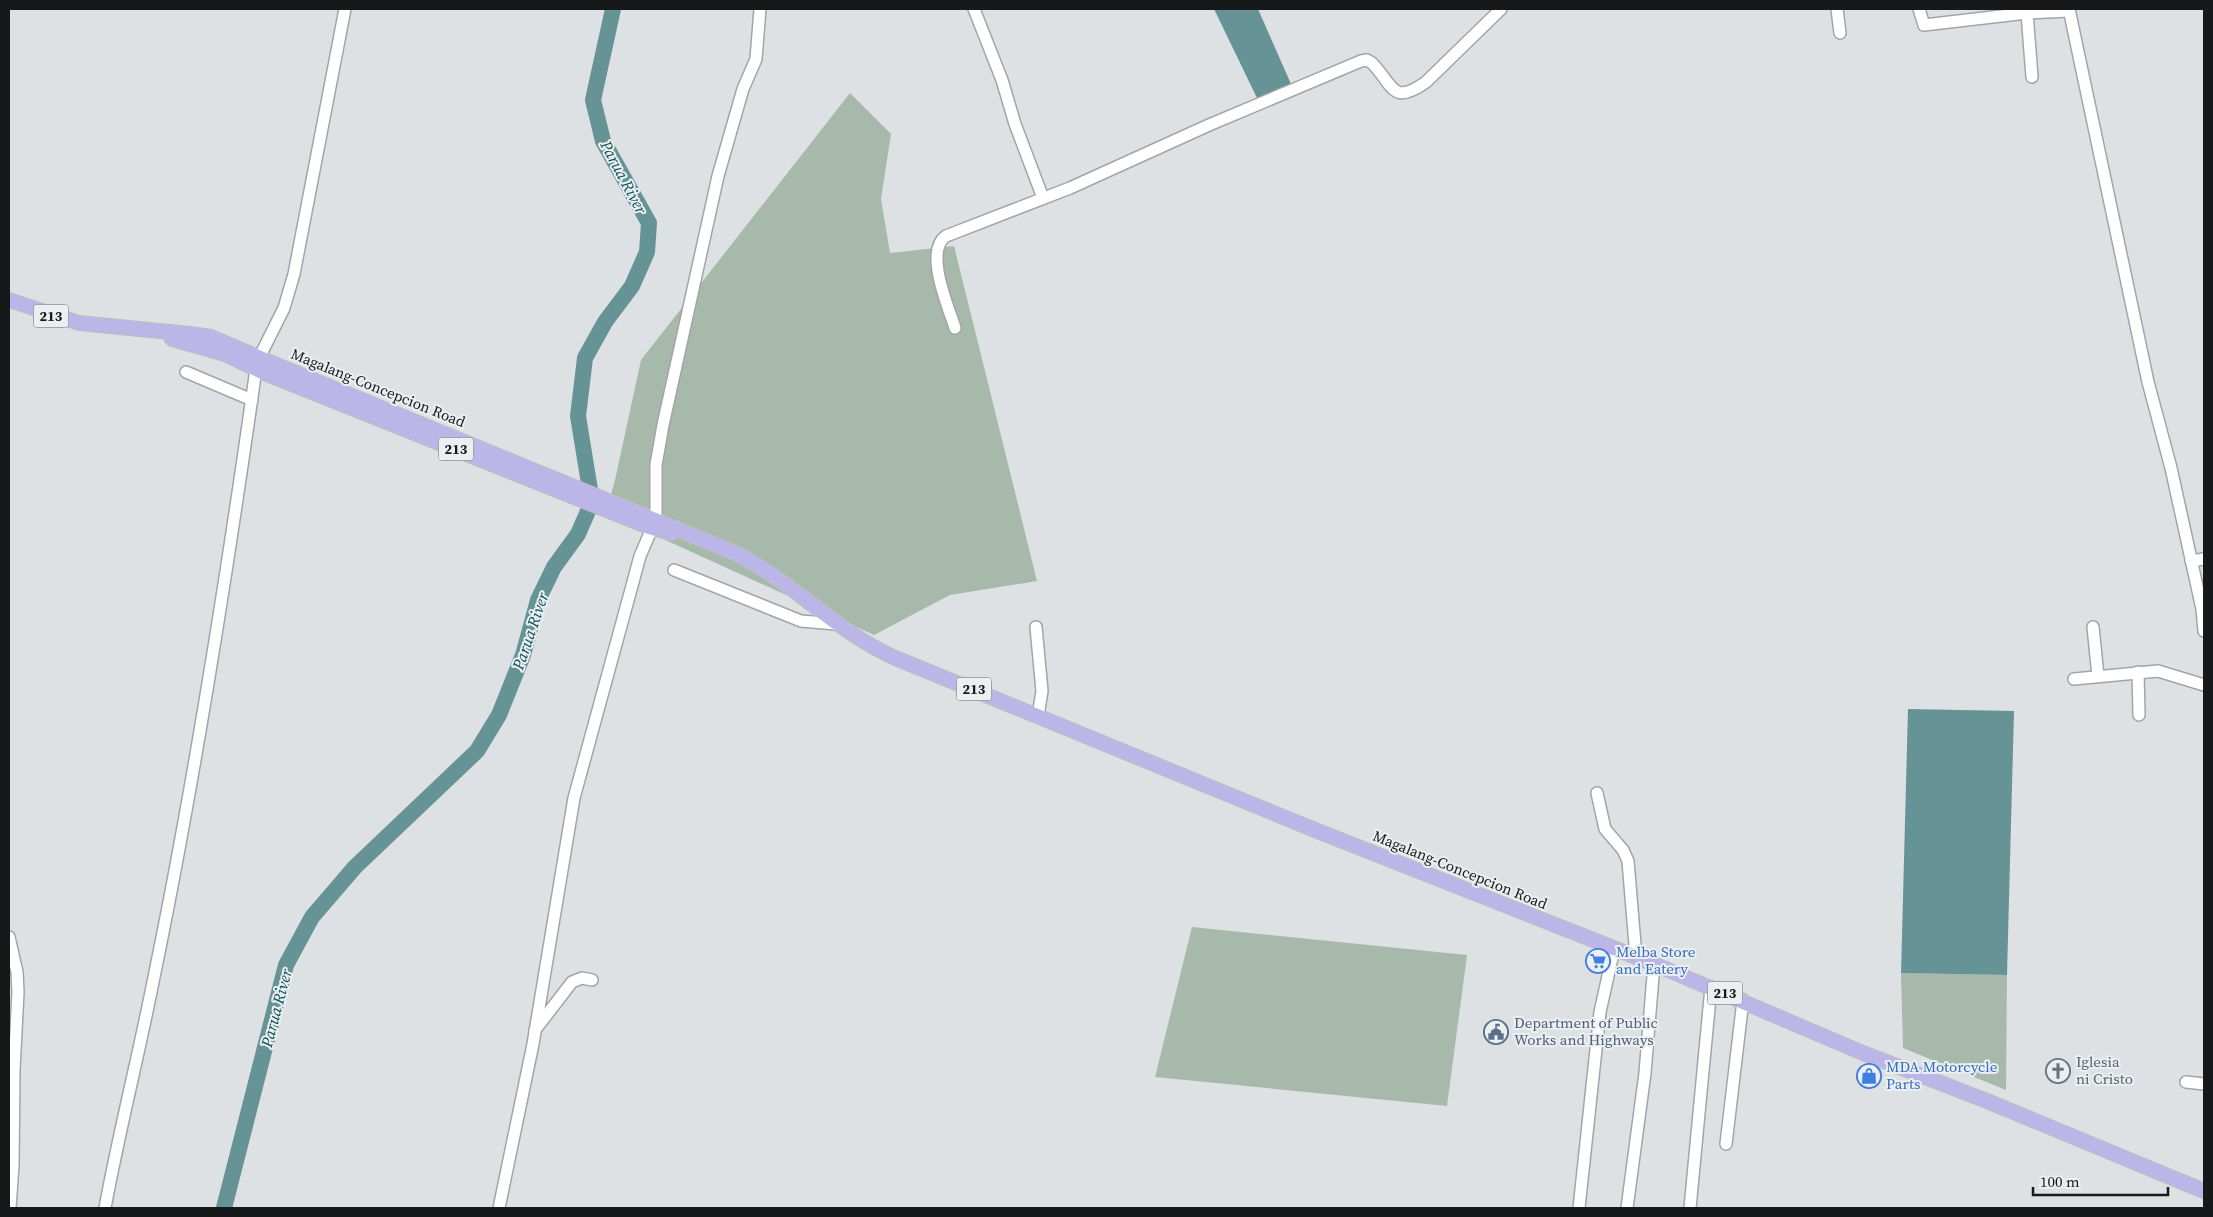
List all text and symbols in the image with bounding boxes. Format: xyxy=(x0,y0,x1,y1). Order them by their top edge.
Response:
water label: Parua River xyxy=(595,136,653,218)
road number: 213 xyxy=(34,304,68,328)
street label: Magalang-Concepcion Road xyxy=(288,343,469,432)
road number: 213 xyxy=(438,438,474,460)
water label: Parua River xyxy=(506,589,554,673)
road number: 213 xyxy=(956,678,992,701)
street label: Magalang-Concepcion Road xyxy=(1370,825,1551,914)
place label: Melba Store and Eatery xyxy=(1616,941,1696,979)
supermarket icon: Melba Store and Eatery xyxy=(1585,948,1611,974)
water label: Parua River xyxy=(255,966,297,1051)
road number: 213 xyxy=(1708,981,1742,1004)
place label: Department of Public Works and Highways xyxy=(1514,1012,1658,1050)
public building icon: Department of Public Works and Highways xyxy=(1483,1019,1509,1045)
place label: Iglesia ni Cristo xyxy=(2076,1051,2133,1089)
place label: MDA Motorcycle Parts xyxy=(1886,1056,1998,1094)
church icon: Iglesia ni Cristo xyxy=(2045,1058,2071,1084)
shop icon: MDA Motorcycle Parts xyxy=(1856,1063,1882,1089)
scale bar xyxy=(2033,1164,2168,1196)
text: 100 m xyxy=(2040,1171,2080,1192)

